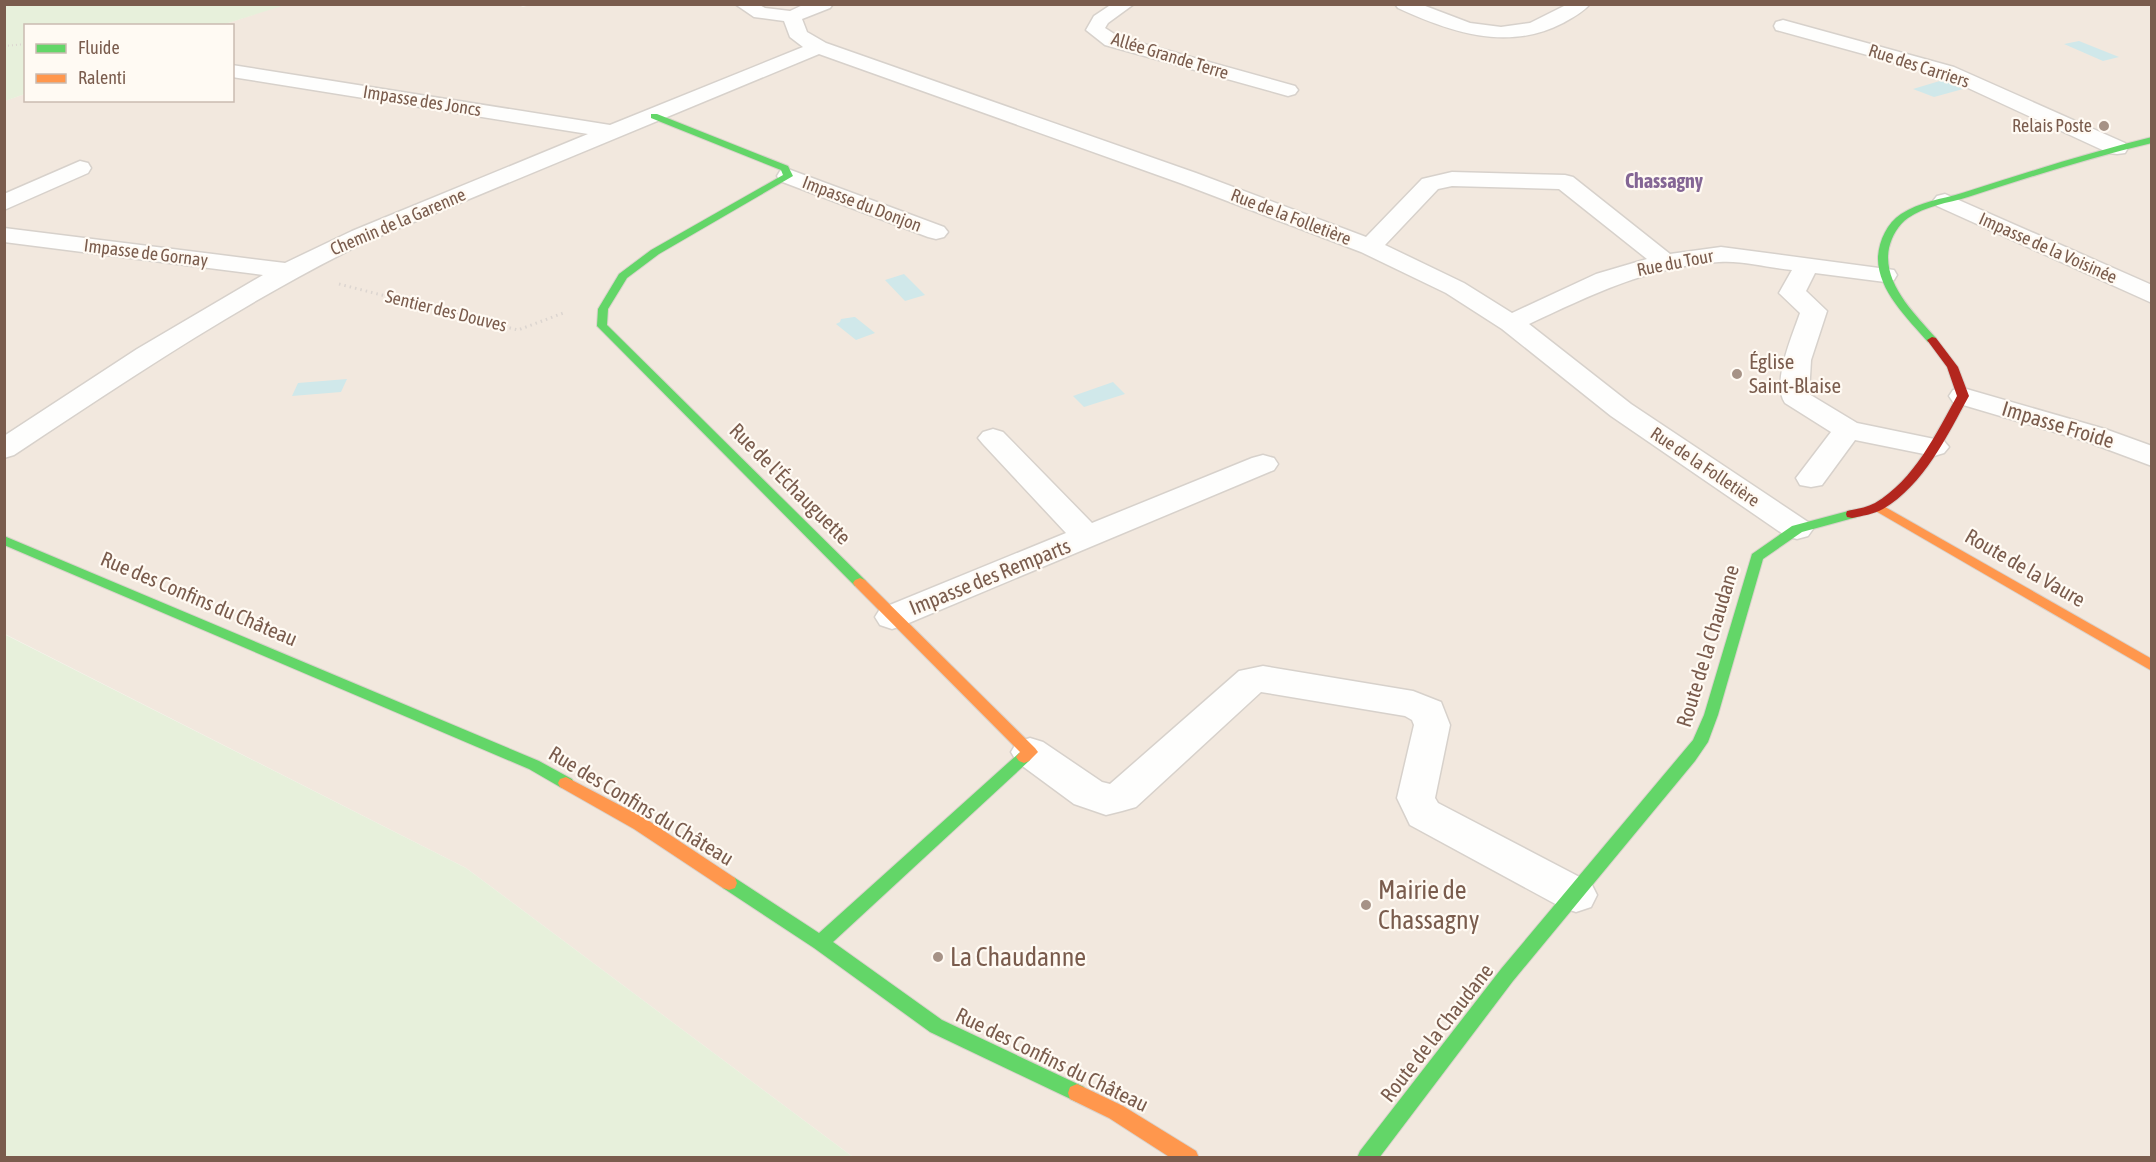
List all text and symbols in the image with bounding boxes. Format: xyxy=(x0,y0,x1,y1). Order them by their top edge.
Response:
legend xyxy=(24,24,234,102)
street label: Allée Grande Terre xyxy=(1109,28,1231,83)
text: Fluide xyxy=(78,37,120,58)
street label: Rue des Carriers xyxy=(1866,39,1972,92)
text: Ralenti xyxy=(78,67,126,88)
street label: Impasse des Joncs xyxy=(362,81,483,120)
place label: Relais Poste xyxy=(2012,115,2092,136)
marker: Relais Poste xyxy=(2097,119,2111,133)
district label: Chassagny xyxy=(1625,169,1704,192)
street label: Impasse du Donjon xyxy=(800,171,925,236)
street label: Chemin de la Garenne xyxy=(327,184,469,260)
street label: Rue de la Folletière xyxy=(1228,184,1354,249)
street label: Impasse de la Voisinée xyxy=(1976,208,2121,287)
street label: Impasse de Gornay xyxy=(83,234,209,271)
street label: Rue du Tour xyxy=(1635,245,1716,280)
street label: Sentier des Douves xyxy=(383,285,509,336)
place label: Église Saint-Blaise xyxy=(1749,349,1841,397)
marker: Église Saint-Blaise xyxy=(1730,367,1744,381)
street label: Impasse Froide xyxy=(1999,396,2117,452)
street label: Rue de l'Échauguette xyxy=(725,418,856,549)
street label: Rue de la Folletière xyxy=(1647,422,1764,511)
street label: Route de la Vaure xyxy=(1961,523,2090,611)
street label: Impasse des Remparts xyxy=(906,533,1074,619)
street label: Rue des Confins du Château xyxy=(98,546,301,650)
street label: Route de la Chaudane xyxy=(1671,562,1743,730)
street label: Rue des Confins du Château xyxy=(545,740,738,870)
place label: Mairie de Chassagny xyxy=(1378,875,1480,935)
marker: Mairie de Chassagny xyxy=(1359,898,1373,912)
place label: La Chaudanne xyxy=(950,942,1086,972)
marker: La Chaudanne xyxy=(931,950,945,964)
street label: Route de la Chaudane xyxy=(1375,959,1497,1106)
street label: Rue des Confins du Château xyxy=(952,1002,1153,1116)

